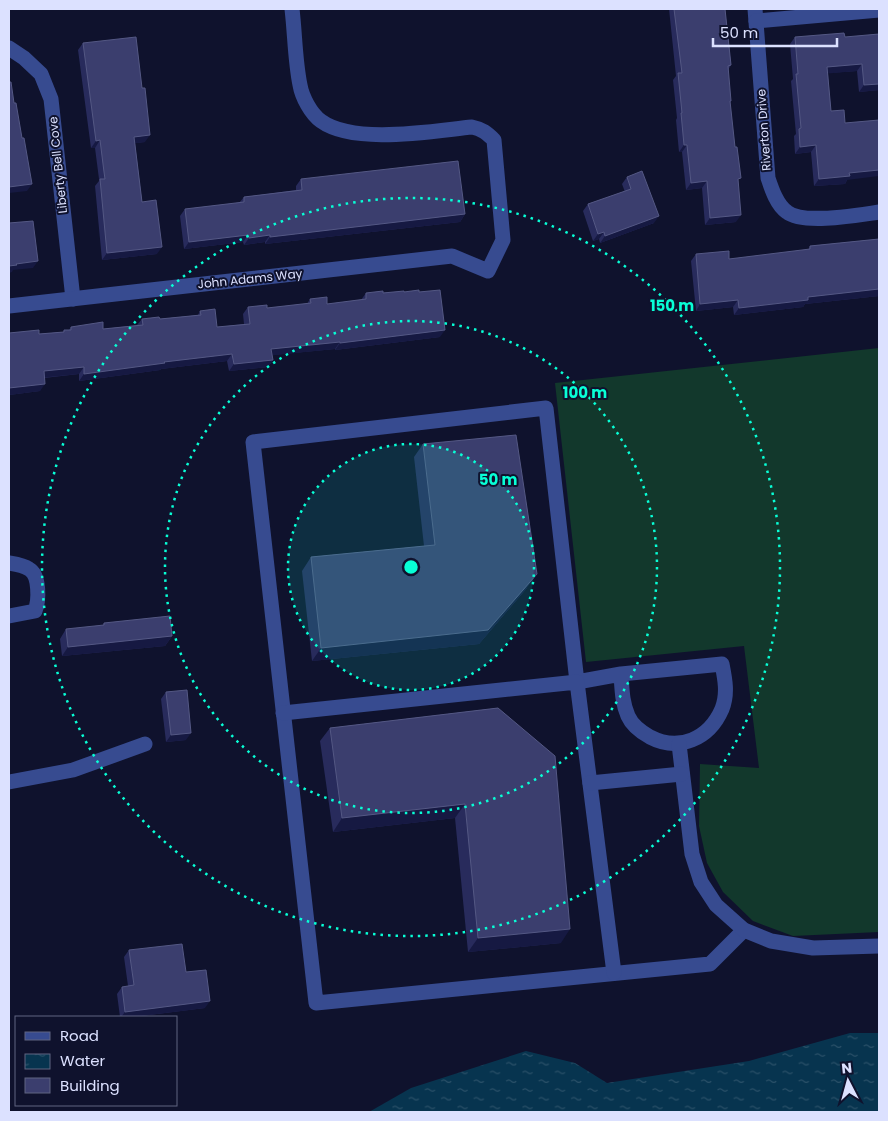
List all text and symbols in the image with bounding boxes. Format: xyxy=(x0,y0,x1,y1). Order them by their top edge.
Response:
scale bar xyxy=(713,15,837,47)
text: 50 m xyxy=(720,22,758,43)
street label: Riverton Drive xyxy=(752,89,775,171)
street label: Liberty Bell Cove xyxy=(44,116,71,214)
street label: John Adams Way xyxy=(197,265,303,292)
text: 150 m xyxy=(650,295,694,316)
text: 100 m xyxy=(563,382,607,403)
text: 50 m xyxy=(479,469,517,490)
centre of rings xyxy=(402,558,420,576)
legend xyxy=(15,1016,178,1106)
text: Road xyxy=(60,1025,99,1046)
text: Water xyxy=(60,1050,106,1071)
north arrow xyxy=(823,1056,873,1106)
text: N xyxy=(840,1058,853,1079)
text: Building xyxy=(60,1075,120,1096)

